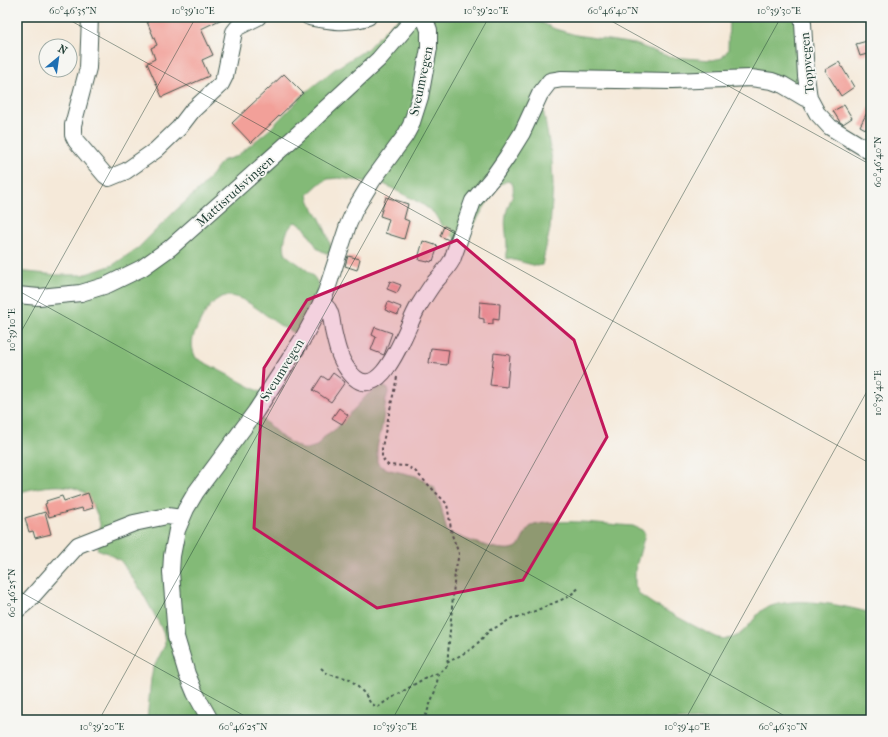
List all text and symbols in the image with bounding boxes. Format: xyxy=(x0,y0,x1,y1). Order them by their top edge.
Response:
text: 60°46'35"N xyxy=(49,5,97,17)
text: 10°39'10"E xyxy=(171,5,215,17)
text: 10°39'20"E xyxy=(464,5,508,17)
text: 60°46'40"N xyxy=(588,5,639,17)
text: 10°39'30"E xyxy=(757,5,801,17)
street label: Toppvegen xyxy=(797,31,817,94)
north arrow xyxy=(38,38,78,78)
text: N xyxy=(56,42,70,58)
street label: Sveumvegen xyxy=(406,44,436,117)
text: 60°46'40"N xyxy=(872,136,884,187)
street label: Mattisrudsvingen xyxy=(193,152,277,230)
text: 10°39'10"E xyxy=(6,308,18,352)
street label: Sveumvegen xyxy=(257,336,307,404)
text: 10°39'40"E xyxy=(872,370,884,416)
text: 60°46'25"N xyxy=(6,568,18,617)
text: 10°39'20"E xyxy=(80,721,124,733)
text: 60°46'25"N xyxy=(219,721,268,733)
text: 10°39'30"E xyxy=(373,721,417,733)
text: 10°39'40"E xyxy=(664,721,710,733)
text: 60°46'30"N xyxy=(758,721,808,733)

